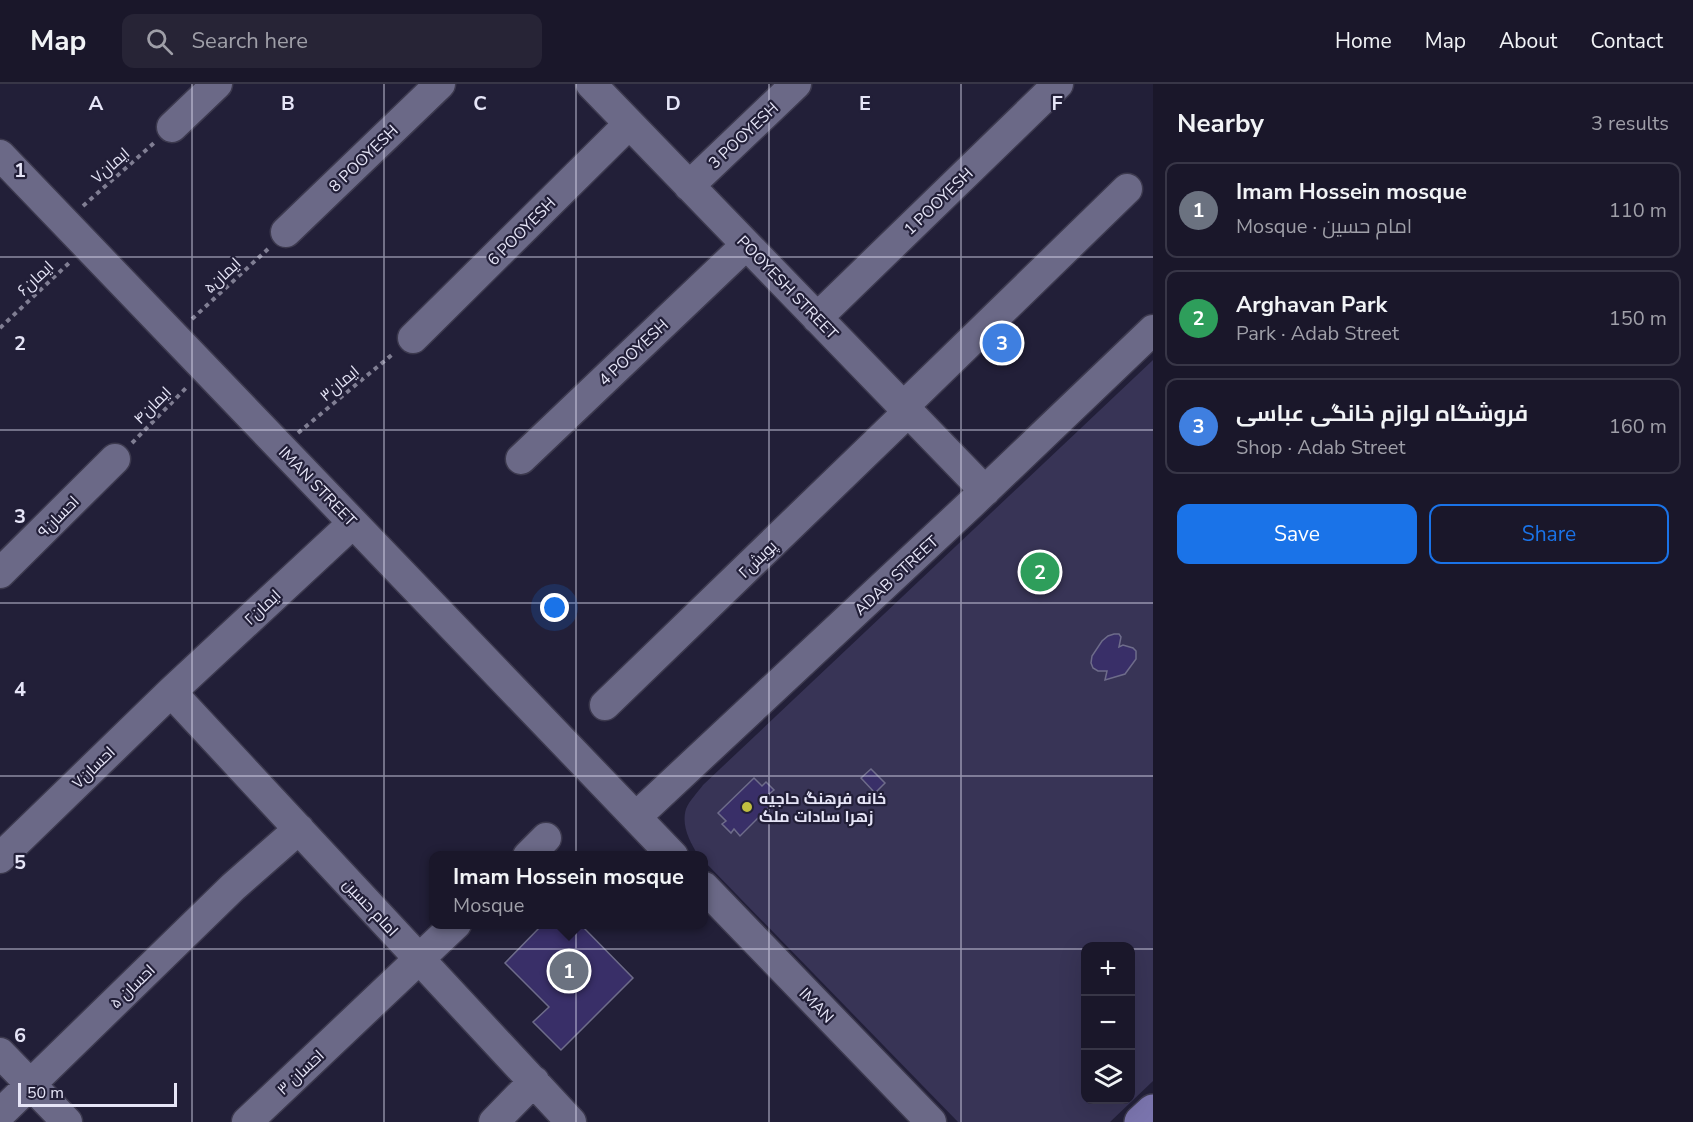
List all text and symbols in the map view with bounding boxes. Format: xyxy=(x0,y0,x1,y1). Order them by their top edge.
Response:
search box xyxy=(122,14,542,68)
text: Map xyxy=(30,22,86,60)
icon: search xyxy=(143,25,176,58)
text: Search here xyxy=(191,26,308,56)
text: Home xyxy=(1335,27,1392,55)
text: Map xyxy=(1425,27,1466,55)
text: About xyxy=(1499,27,1557,55)
text: Contact xyxy=(1590,27,1663,55)
text: A xyxy=(89,90,104,117)
text: B xyxy=(281,90,295,117)
text: C xyxy=(473,90,487,117)
text: D xyxy=(665,90,681,117)
text: E xyxy=(859,90,871,117)
text: F xyxy=(1051,90,1063,117)
street label: 3 POOYESH xyxy=(704,97,784,174)
text: Nearby xyxy=(1177,106,1264,141)
text: 3 results xyxy=(1591,110,1669,137)
street label: 8 POOYESH xyxy=(324,120,403,197)
street label: ایمان۷ xyxy=(87,143,135,189)
text: 1 xyxy=(14,157,26,184)
street label: 1 POOYESH xyxy=(899,163,978,240)
text: Imam Hossein mosque xyxy=(1236,177,1467,207)
street label: 6 POOYESH xyxy=(483,193,561,271)
text: 1 xyxy=(1193,197,1205,224)
text: 110 m xyxy=(1609,197,1667,224)
text: Mosque · امام حسین xyxy=(1236,213,1412,240)
street label: POOYESH STREET xyxy=(732,231,843,345)
street label: ایمان۵ xyxy=(199,253,246,299)
street label: ایمان۶ xyxy=(13,256,59,301)
text: Arghavan Park xyxy=(1236,290,1387,320)
text: 2 xyxy=(1193,305,1205,332)
text: 150 m xyxy=(1609,305,1667,332)
street label: 4 POOYESH xyxy=(594,314,674,391)
pin: 3 xyxy=(982,320,1022,366)
text: Park · Adab Street xyxy=(1236,320,1399,347)
text: 2 xyxy=(14,330,26,357)
street label: ایمان۳ xyxy=(315,361,364,407)
street label: ایمان۴ xyxy=(129,382,177,430)
text: فروشگاه لوازم خانگی عباسی xyxy=(1236,399,1528,429)
text: 3 xyxy=(1193,413,1205,440)
text: 160 m xyxy=(1609,413,1667,440)
text: Shop · Adab Street xyxy=(1236,434,1405,461)
street label: IMAN STREET xyxy=(273,442,361,532)
street label: احسان۹ xyxy=(33,491,84,542)
text: 3 xyxy=(14,503,26,530)
button: Save xyxy=(1177,504,1417,564)
button: Share xyxy=(1429,504,1669,564)
street label: ADAB STREET xyxy=(850,531,944,621)
street label: پویش۲ xyxy=(733,535,782,584)
pin: 2 xyxy=(1020,550,1060,594)
street label: ایمان۲ xyxy=(239,585,286,631)
your location xyxy=(540,593,569,622)
text: 4 xyxy=(14,676,26,703)
street label: احسان۷ xyxy=(67,742,120,794)
place label: خانه فرهنگ حاجیه زهرا سادات ملک xyxy=(759,788,886,828)
marker: خانه فرهنگ حاجیه زهرا سادات ملک xyxy=(740,800,754,814)
text: 5 xyxy=(14,849,26,876)
popup xyxy=(429,851,708,929)
text: Imam Hossein mosque xyxy=(453,862,684,892)
street label: امام حسین xyxy=(338,874,403,941)
text: Mosque xyxy=(453,892,524,919)
map controls xyxy=(1081,942,1135,1104)
button: + xyxy=(1081,942,1135,996)
pin: 1 xyxy=(550,948,588,994)
street label: احسان ۵ xyxy=(105,960,160,1014)
street label: IMAN xyxy=(794,983,839,1028)
button: − xyxy=(1081,996,1135,1050)
text: 6 xyxy=(14,1022,26,1049)
street label: احسان ۳ xyxy=(272,1045,329,1100)
button: layers xyxy=(1081,1050,1135,1104)
scale bar xyxy=(18,1080,177,1108)
text: 50 m xyxy=(27,1082,64,1104)

